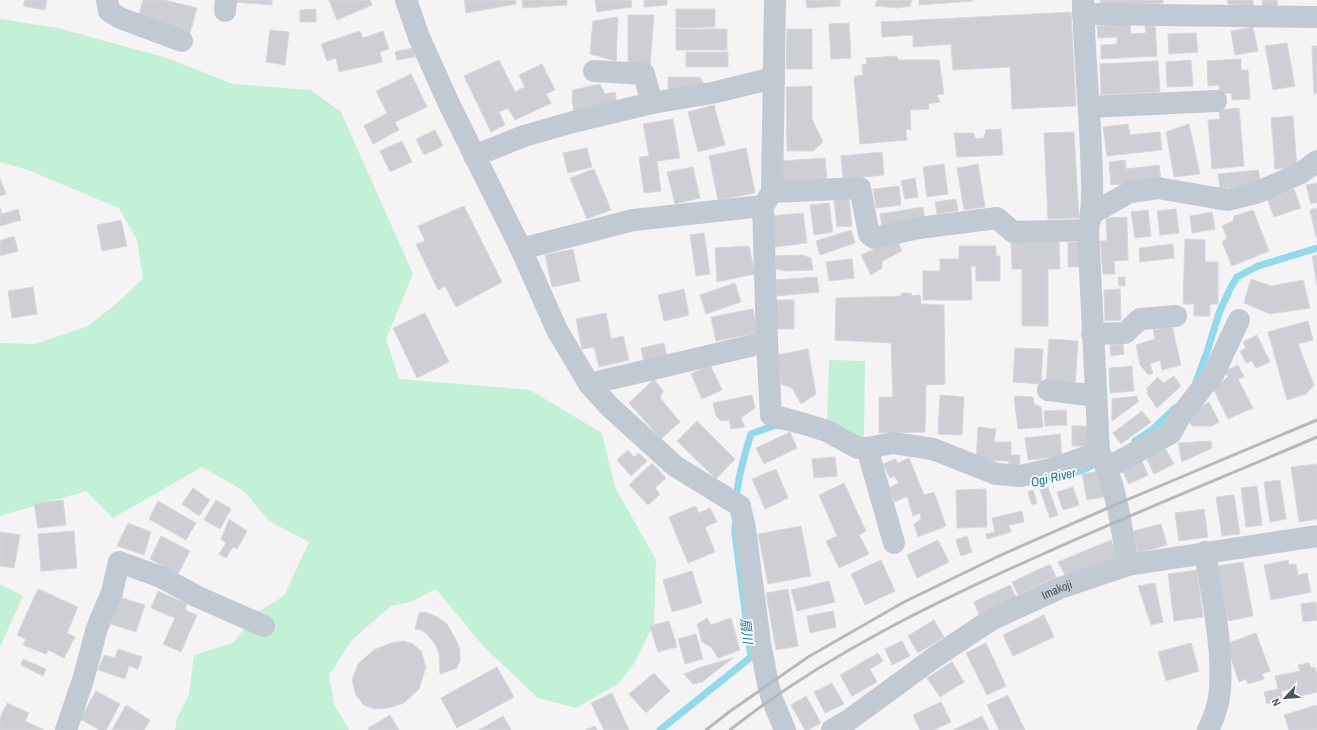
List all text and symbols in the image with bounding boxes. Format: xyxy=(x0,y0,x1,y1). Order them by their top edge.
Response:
water label: Ogi River xyxy=(1029,464,1078,491)
street label: Imakoji xyxy=(1039,576,1074,603)
water label: 扇川 xyxy=(736,617,757,647)
north arrow xyxy=(1265,678,1305,718)
text: N xyxy=(1268,696,1284,708)

